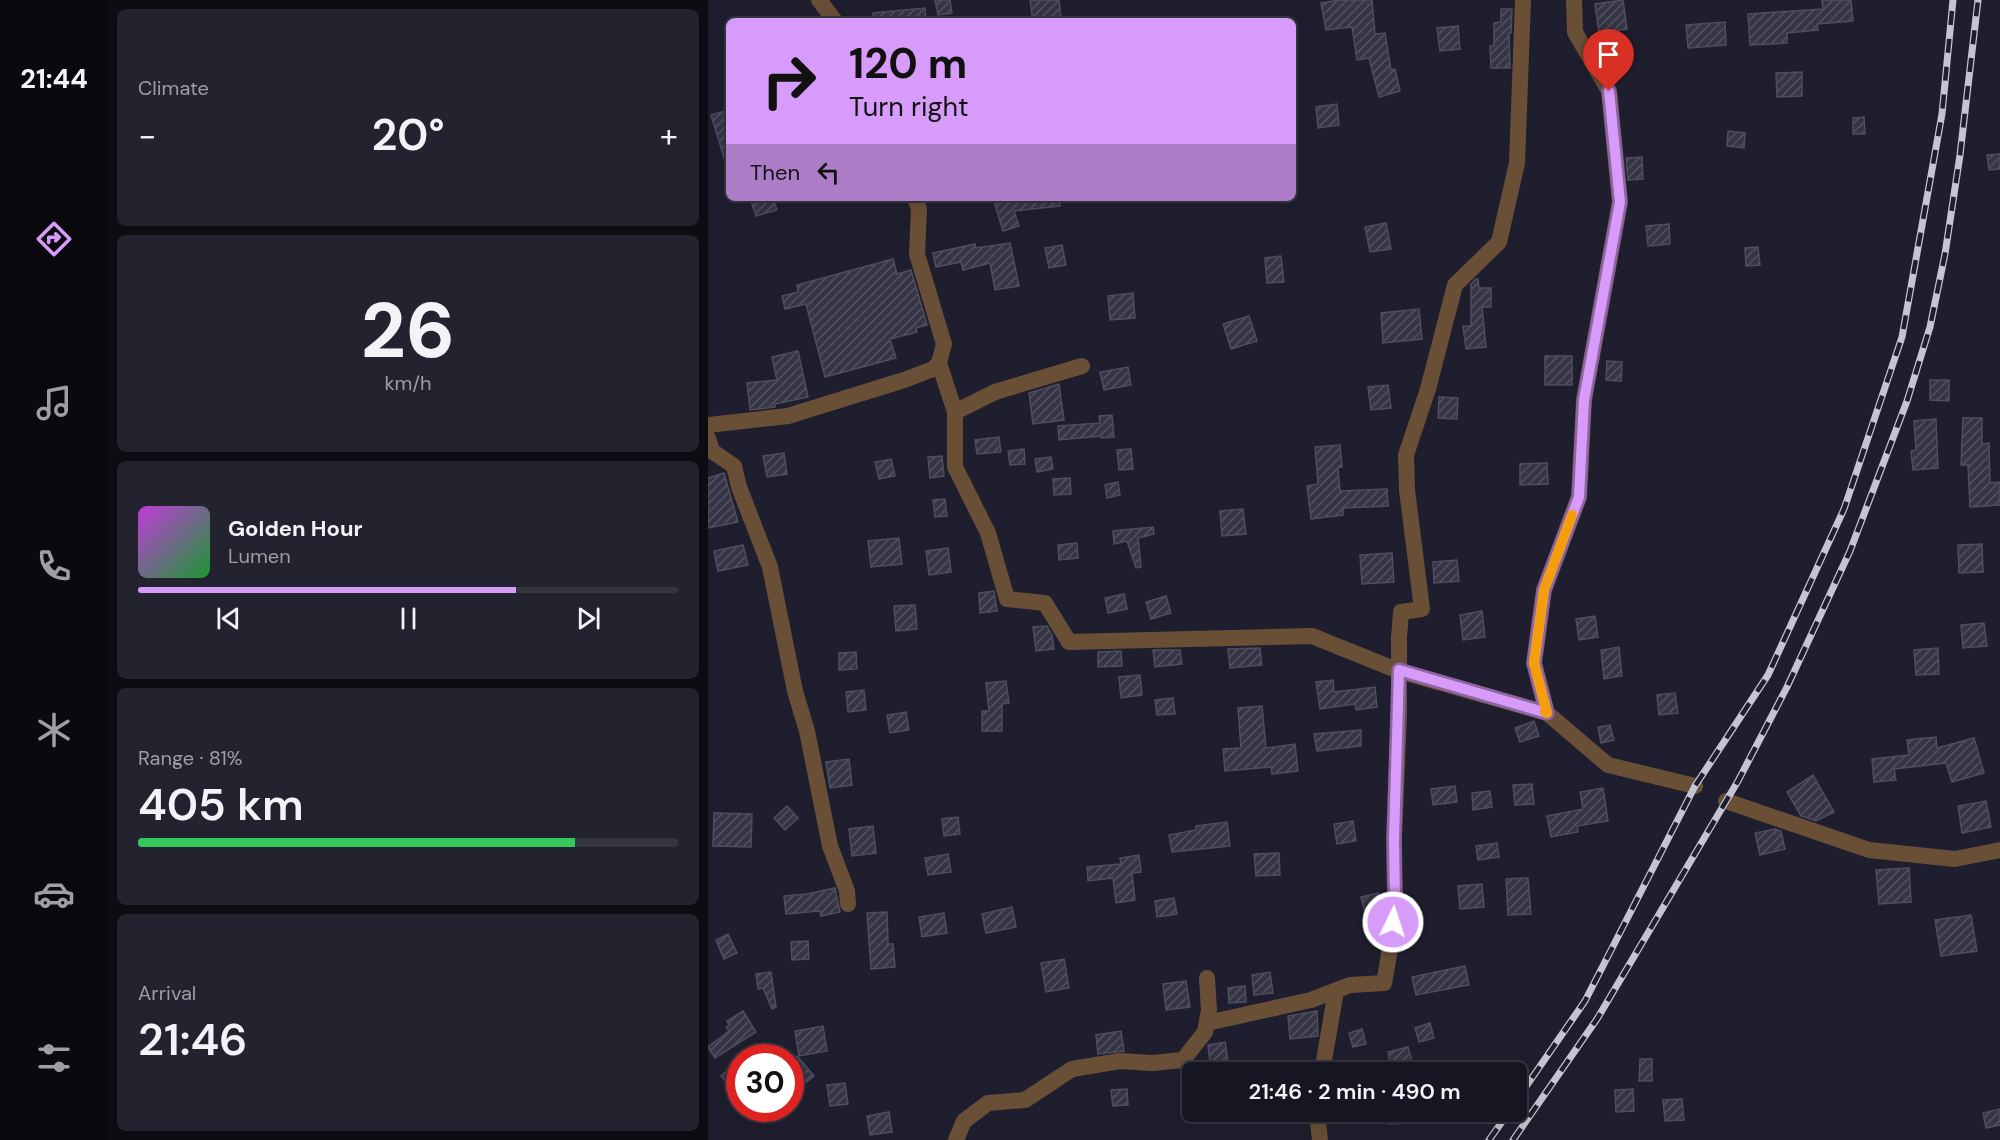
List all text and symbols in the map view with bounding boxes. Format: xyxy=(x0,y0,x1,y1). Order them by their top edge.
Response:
pin xyxy=(1583,29,1634,91)
text: 120 m xyxy=(849,36,967,91)
icon: arrive xyxy=(1592,38,1625,71)
icon: right xyxy=(750,42,828,120)
text: 21:44 xyxy=(20,61,88,96)
text: Climate xyxy=(138,75,209,101)
text: Turn right xyxy=(849,89,969,124)
text: 20° xyxy=(371,105,445,164)
text: − xyxy=(138,114,156,157)
text: + xyxy=(660,114,678,157)
icon: left xyxy=(812,156,845,189)
text: Then xyxy=(750,158,800,187)
icon: directions xyxy=(33,218,75,260)
text: 26 xyxy=(361,280,455,381)
text: km/h xyxy=(384,370,432,396)
icon: music xyxy=(33,382,75,424)
text: Golden Hour xyxy=(228,514,363,543)
text: Lumen xyxy=(228,543,291,569)
icon: phone xyxy=(33,545,75,587)
icon: previous xyxy=(212,602,245,635)
icon: pause xyxy=(392,602,425,635)
icon: next xyxy=(572,602,605,635)
icon: climate xyxy=(33,709,75,751)
text: Range · 81% xyxy=(138,745,242,771)
text: 405 km xyxy=(138,775,304,834)
icon: car xyxy=(33,873,75,915)
position arrow xyxy=(1361,890,1425,954)
text: Arrival xyxy=(138,980,196,1006)
text: 21:46 xyxy=(138,1010,248,1069)
icon: filters xyxy=(33,1037,75,1079)
speed limit sign: 30 xyxy=(726,1044,804,1122)
text: 21:46 · 2 min · 490 m xyxy=(1248,1077,1461,1106)

